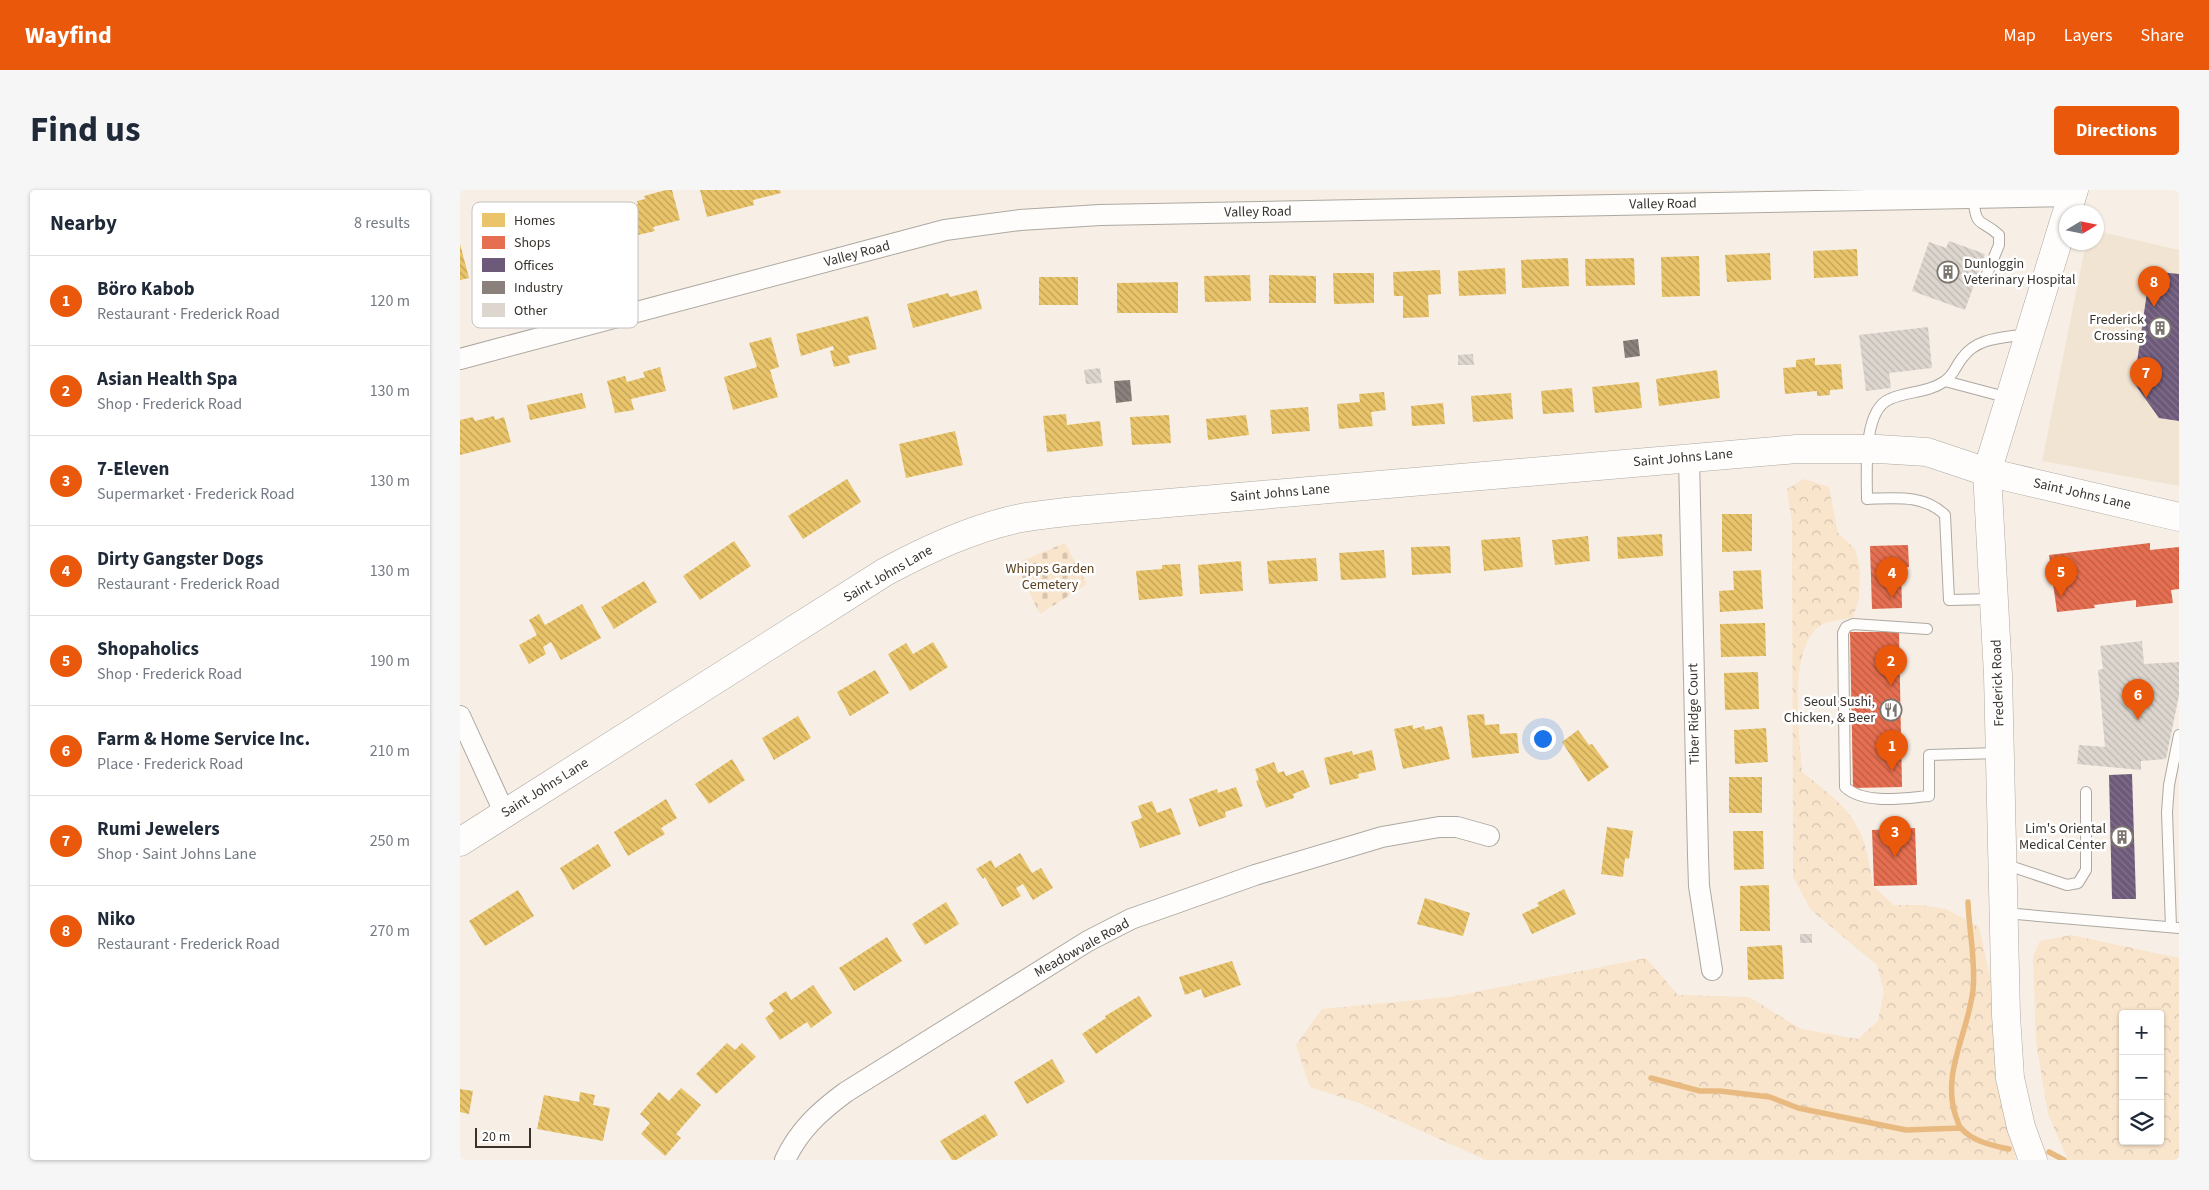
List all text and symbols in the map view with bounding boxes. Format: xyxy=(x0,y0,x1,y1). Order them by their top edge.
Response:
text: Wayfind xyxy=(25,18,112,53)
text: Map xyxy=(2004,23,2036,48)
text: Layers xyxy=(2064,23,2113,48)
text: Share xyxy=(2141,23,2184,48)
text: Find us xyxy=(30,105,140,155)
button: Directions xyxy=(2054,106,2179,155)
street label: Valley Road xyxy=(1629,193,1697,215)
street label: Valley Road xyxy=(1224,201,1292,223)
legend xyxy=(472,202,638,328)
north arrow xyxy=(2059,205,2104,250)
text: Nearby xyxy=(50,208,117,238)
text: Homes xyxy=(514,211,555,231)
text: 8 results xyxy=(354,212,410,234)
text: Shops xyxy=(514,233,550,253)
street label: Valley Road xyxy=(822,236,892,272)
place label: Dunloggin Veterinary Hospital xyxy=(1964,254,2076,290)
text: Offices xyxy=(514,256,554,276)
building icon: Dunloggin Veterinary Hospital xyxy=(1936,260,1960,284)
pin: 8 xyxy=(2138,266,2170,307)
text: Böro Kabob xyxy=(97,276,195,303)
text: Industry xyxy=(514,278,563,298)
text: 1 xyxy=(62,290,70,312)
text: 120 m xyxy=(370,290,410,312)
text: Other xyxy=(514,301,548,321)
text: Restaurant · Frederick Road xyxy=(97,303,280,325)
place label: Frederick Crossing xyxy=(2089,310,2144,346)
building icon: Frederick Crossing xyxy=(2148,316,2172,340)
pin: 7 xyxy=(2130,357,2162,398)
text: Asian Health Spa xyxy=(97,366,238,393)
text: 2 xyxy=(62,380,70,402)
text: 130 m xyxy=(370,380,410,402)
text: Shop · Frederick Road xyxy=(97,393,242,415)
street label: Saint Johns Lane xyxy=(1632,444,1734,472)
text: 7-Eleven xyxy=(97,456,169,483)
text: 3 xyxy=(62,470,70,492)
text: 130 m xyxy=(370,470,410,492)
street label: Saint Johns Lane xyxy=(2031,473,2133,515)
street label: Saint Johns Lane xyxy=(1229,479,1331,507)
text: Supermarket · Frederick Road xyxy=(97,483,295,505)
street label: Saint Johns Lane xyxy=(840,540,936,608)
text: Dirty Gangster Dogs xyxy=(97,546,263,573)
pin: 5 xyxy=(2045,556,2077,597)
pin: 4 xyxy=(1876,557,1908,598)
park label: Whipps Garden Cemetery xyxy=(1005,559,1095,595)
text: 4 xyxy=(62,560,70,582)
text: 130 m xyxy=(370,560,410,582)
text: Restaurant · Frederick Road xyxy=(97,573,280,595)
text: Shopaholics xyxy=(97,636,199,663)
street label: Frederick Road xyxy=(1986,639,2010,727)
pin: 2 xyxy=(1875,645,1907,686)
text: 5 xyxy=(62,650,70,672)
text: 190 m xyxy=(370,650,410,672)
text: Shop · Frederick Road xyxy=(97,663,242,685)
street label: Tiber Ridge Court xyxy=(1683,663,1705,765)
pin: 6 xyxy=(2122,679,2154,720)
place label: Seoul Sushi, Chicken, & Beer xyxy=(1784,692,1875,728)
restaurant icon: Seoul Sushi, Chicken, & Beer xyxy=(1879,698,1903,722)
text: Farm & Home Service Inc. xyxy=(97,726,310,753)
your location xyxy=(1530,726,1556,752)
pin: 1 xyxy=(1876,730,1908,771)
text: 6 xyxy=(62,740,70,762)
text: 210 m xyxy=(370,740,410,762)
text: Place · Frederick Road xyxy=(97,753,243,775)
street label: Saint Johns Lane xyxy=(497,753,593,823)
text: Rumi Jewelers xyxy=(97,816,220,843)
pin: 3 xyxy=(1879,816,1911,857)
place label: Lim's Oriental Medical Center xyxy=(2019,819,2106,855)
building icon: Lim's Oriental Medical Center xyxy=(2110,825,2134,849)
text: 7 xyxy=(62,830,70,852)
text: 250 m xyxy=(370,830,410,852)
text: Shop · Saint Johns Lane xyxy=(97,843,256,865)
text: Niko xyxy=(97,906,135,933)
street label: Meadowvale Road xyxy=(1031,914,1133,982)
text: 8 xyxy=(62,920,70,942)
text: 270 m xyxy=(370,920,410,942)
text: Restaurant · Frederick Road xyxy=(97,933,280,955)
map controls xyxy=(2119,1010,2164,1145)
button: + xyxy=(2119,1010,2164,1055)
button: − xyxy=(2119,1055,2164,1100)
button: layers xyxy=(2119,1100,2164,1145)
scale bar xyxy=(475,1125,531,1148)
text: 20 m xyxy=(482,1127,510,1147)

